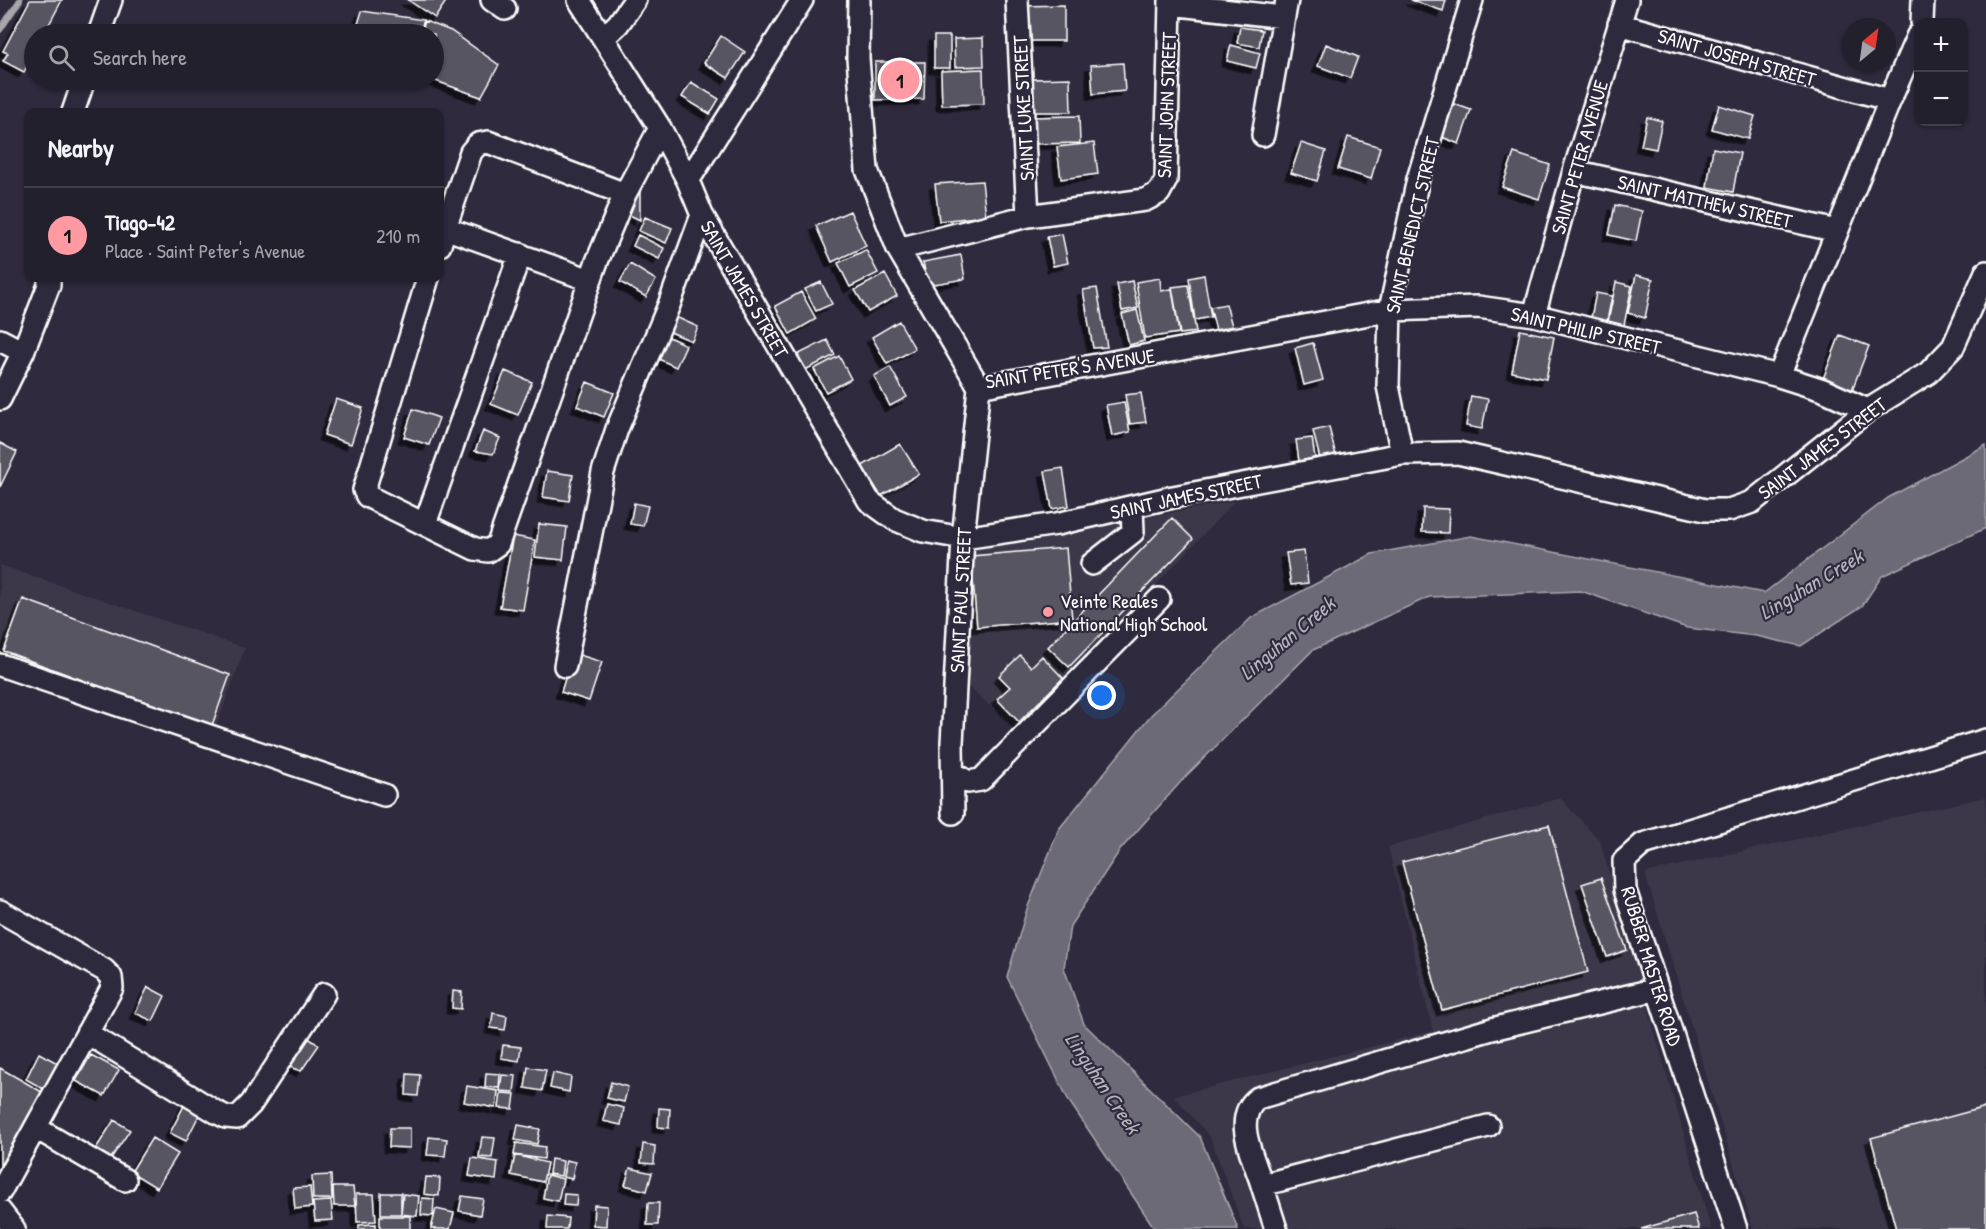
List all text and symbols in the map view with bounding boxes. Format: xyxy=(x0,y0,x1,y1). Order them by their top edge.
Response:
north arrow xyxy=(1842,18,1896,72)
map controls xyxy=(1914,18,1968,126)
button: + xyxy=(1914,18,1968,72)
street label: SAINT JOSEPH STREET xyxy=(1655,22,1820,93)
search box xyxy=(24,24,444,90)
street label: SAINT JOHN STREET xyxy=(1150,31,1182,178)
street label: SAINT LUKE STREET xyxy=(1006,34,1040,181)
icon: search xyxy=(45,41,78,74)
text: Search here xyxy=(93,42,187,72)
pin: 1 xyxy=(880,58,920,103)
button: − xyxy=(1914,72,1968,126)
street label: SAINT PETER AVENUE xyxy=(1544,77,1614,237)
text: Nearby xyxy=(48,130,114,165)
street label: SAINT BENEDICT STREET xyxy=(1379,133,1446,316)
street label: SAINT MATTHEW STREET xyxy=(1615,168,1796,234)
text: Tiago-42 xyxy=(105,207,175,237)
street label: SAINT JAMES STREET xyxy=(695,215,796,363)
text: 1 xyxy=(64,222,71,249)
text: 210 m xyxy=(376,222,420,249)
text: Place · Saint Peter's Avenue xyxy=(105,237,305,264)
street label: SAINT PHILIP STREET xyxy=(1508,300,1664,360)
street label: SAINT PETER'S AVENUE xyxy=(983,341,1157,395)
street label: SAINT JAMES STREET xyxy=(1752,390,1892,505)
street label: SAINT JAMES STREET xyxy=(1108,467,1265,525)
street label: SAINT PAUL STREET xyxy=(943,526,977,673)
water label: Linguhan Creek xyxy=(1754,540,1870,626)
place label: Veinte Reales National High School xyxy=(1060,587,1208,637)
water label: Linguhan Creek xyxy=(1233,588,1343,686)
marker: Veinte Reales National High School xyxy=(1041,605,1055,619)
your location xyxy=(1087,681,1116,710)
street label: RUBBER MASTER ROAD xyxy=(1615,883,1689,1049)
water label: Linguhan Creek xyxy=(1059,1027,1149,1141)

